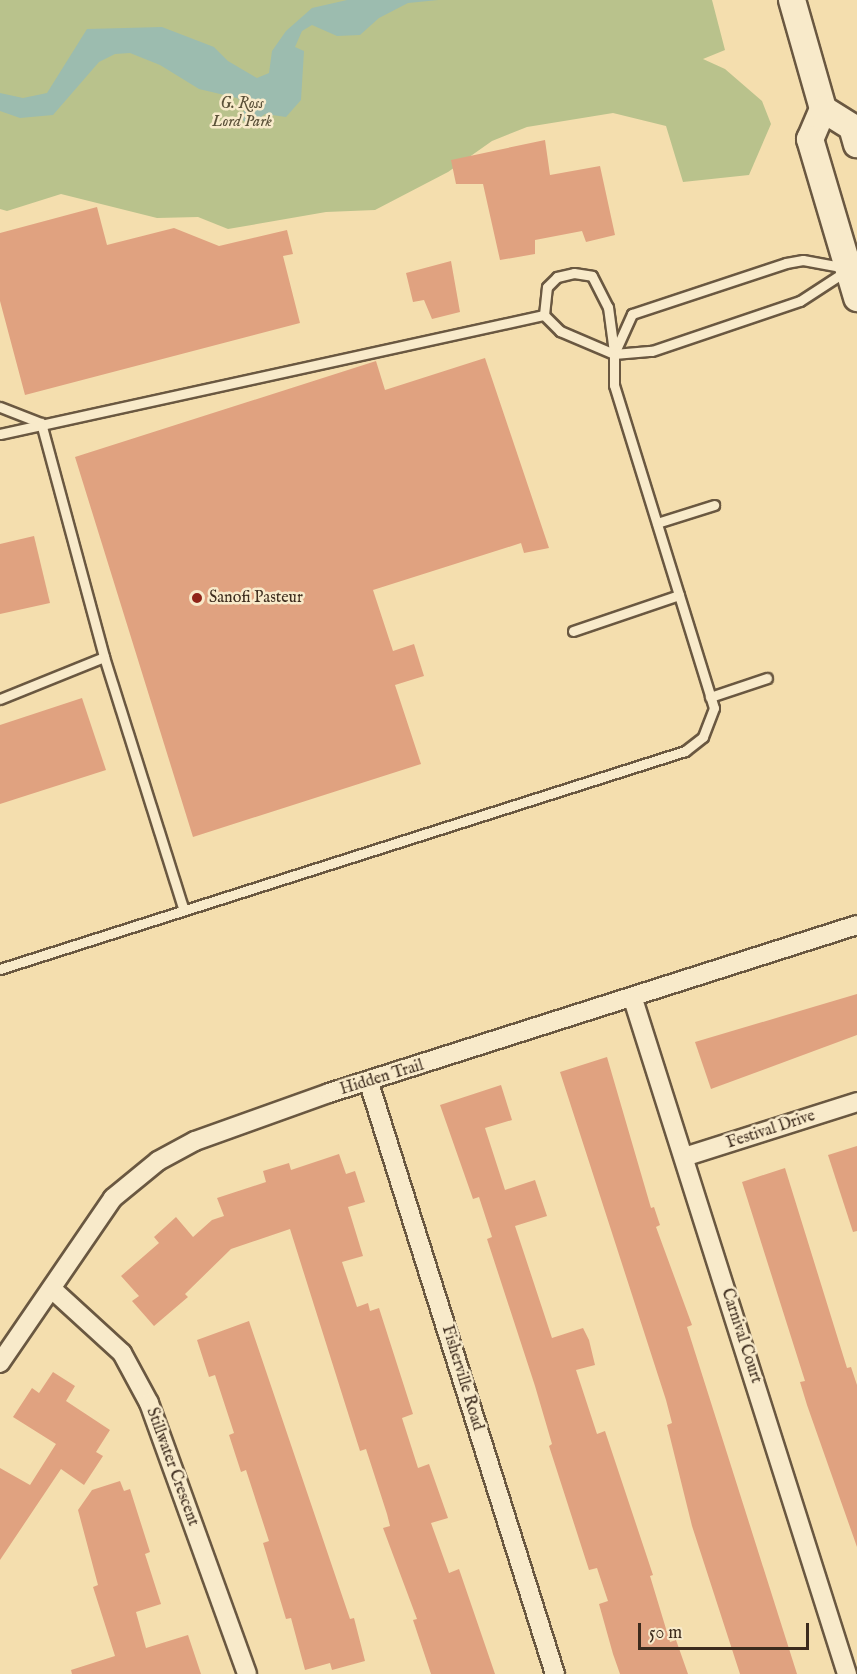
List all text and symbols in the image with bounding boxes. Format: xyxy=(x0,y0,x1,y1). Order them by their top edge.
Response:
park label: G. Ross Lord Park xyxy=(212,94,272,132)
place label: Sanofi Pasteur xyxy=(209,588,303,608)
marker: Sanofi Pasteur xyxy=(190,591,204,605)
street label: Hidden Trail xyxy=(338,1056,426,1100)
street label: Festival Drive xyxy=(724,1107,818,1153)
street label: Carnival Court xyxy=(717,1286,765,1386)
street label: Fisherville Road xyxy=(437,1323,487,1433)
street label: Stillwater Crescent xyxy=(142,1405,202,1529)
scale bar xyxy=(641,1611,812,1649)
text: 50 m xyxy=(649,1622,682,1645)

